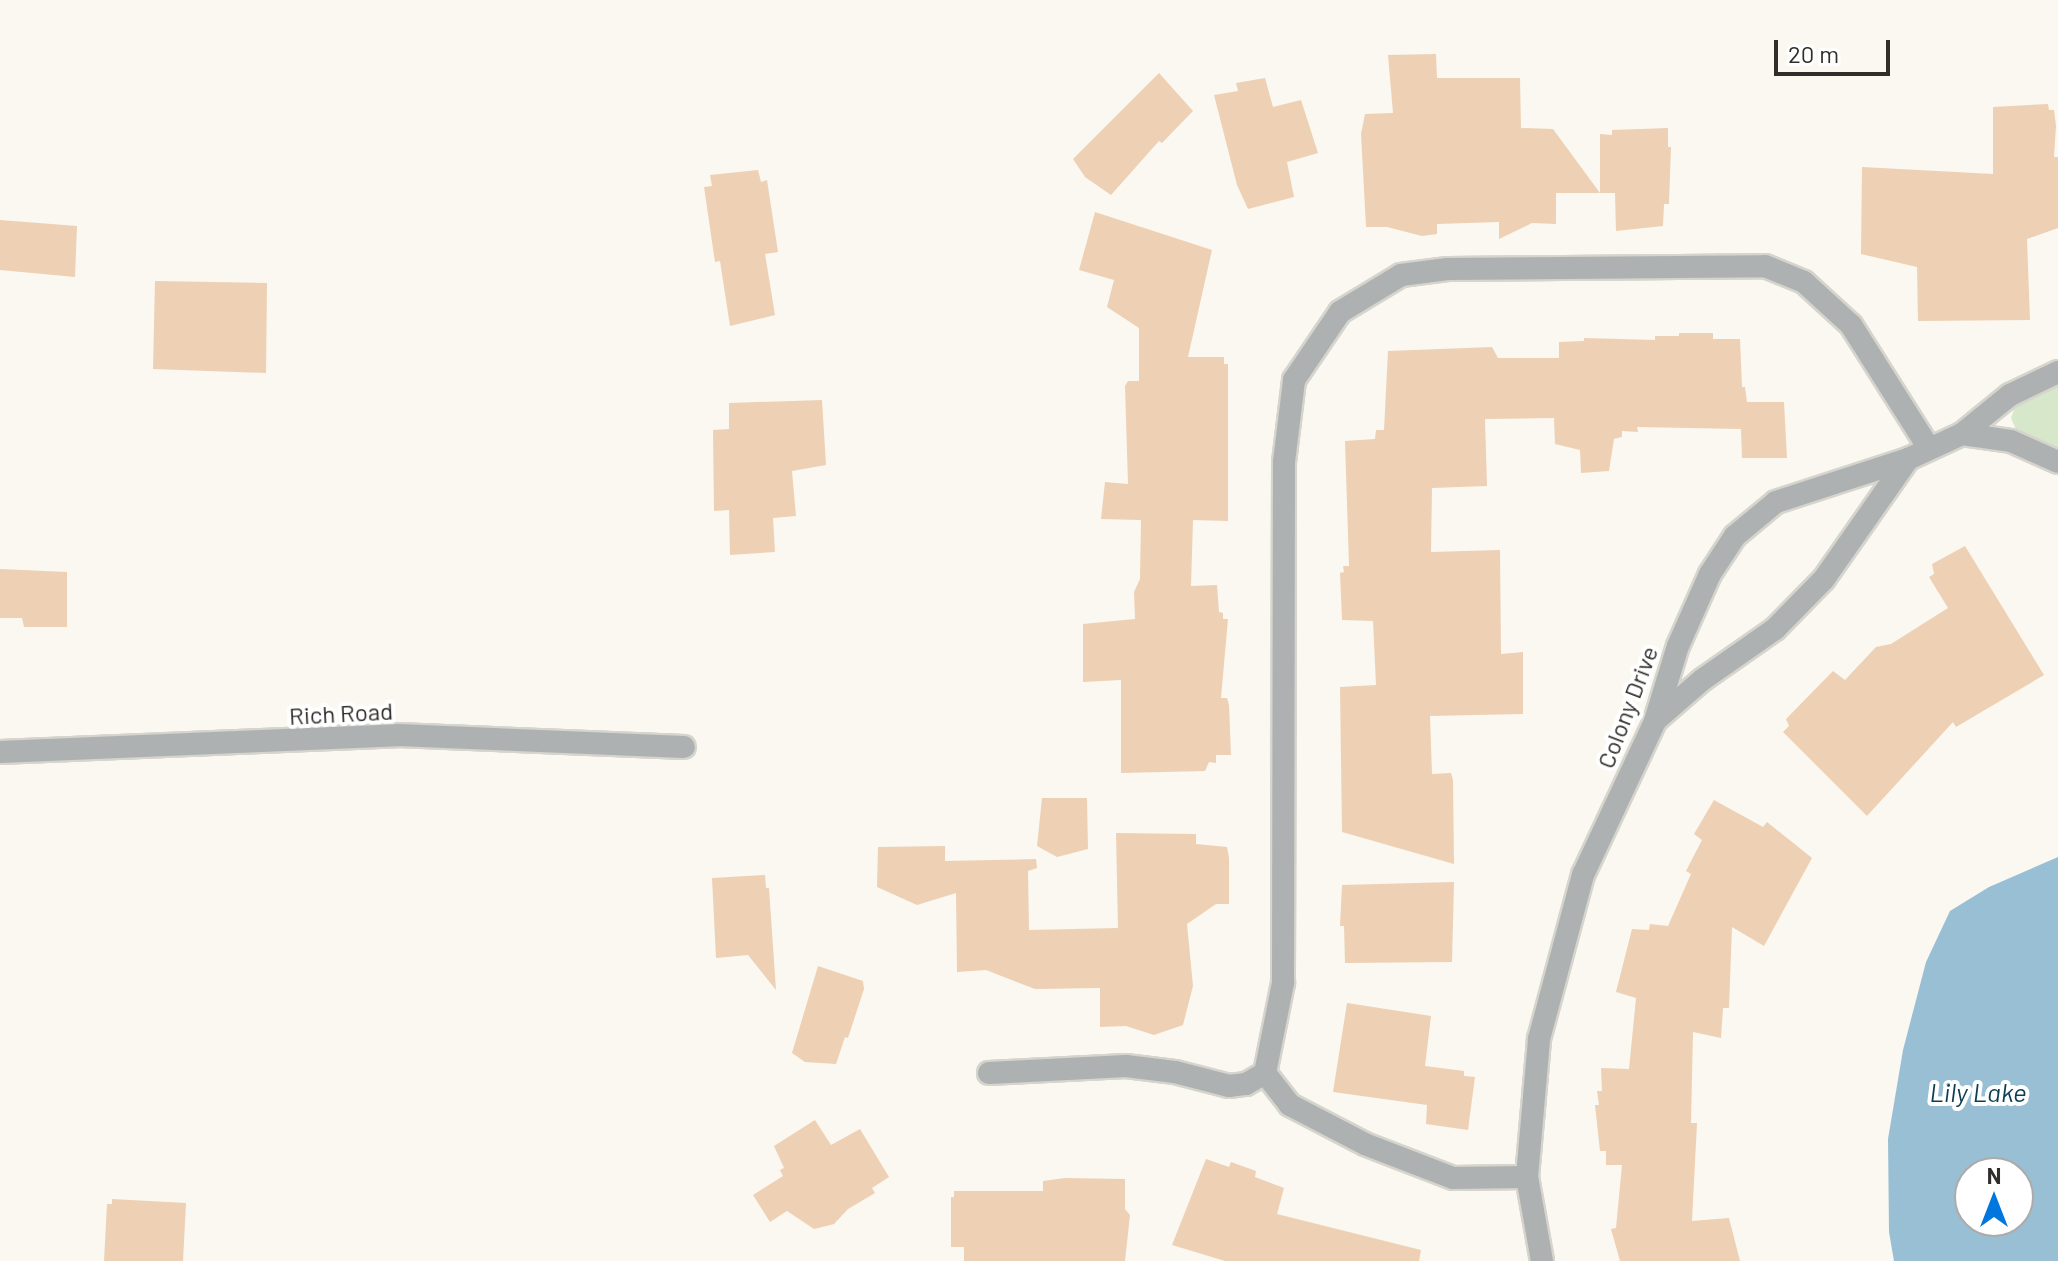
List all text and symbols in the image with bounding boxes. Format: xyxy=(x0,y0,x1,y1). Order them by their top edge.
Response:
scale bar xyxy=(1778,24,1894,74)
text: 20 m xyxy=(1788,39,1839,68)
street label: Colony Drive xyxy=(1591,642,1663,772)
street label: Rich Road xyxy=(288,696,394,730)
water label: Lily Lake xyxy=(1930,1076,2026,1108)
north arrow xyxy=(1954,1157,2034,1237)
text: N xyxy=(1987,1162,2001,1188)

